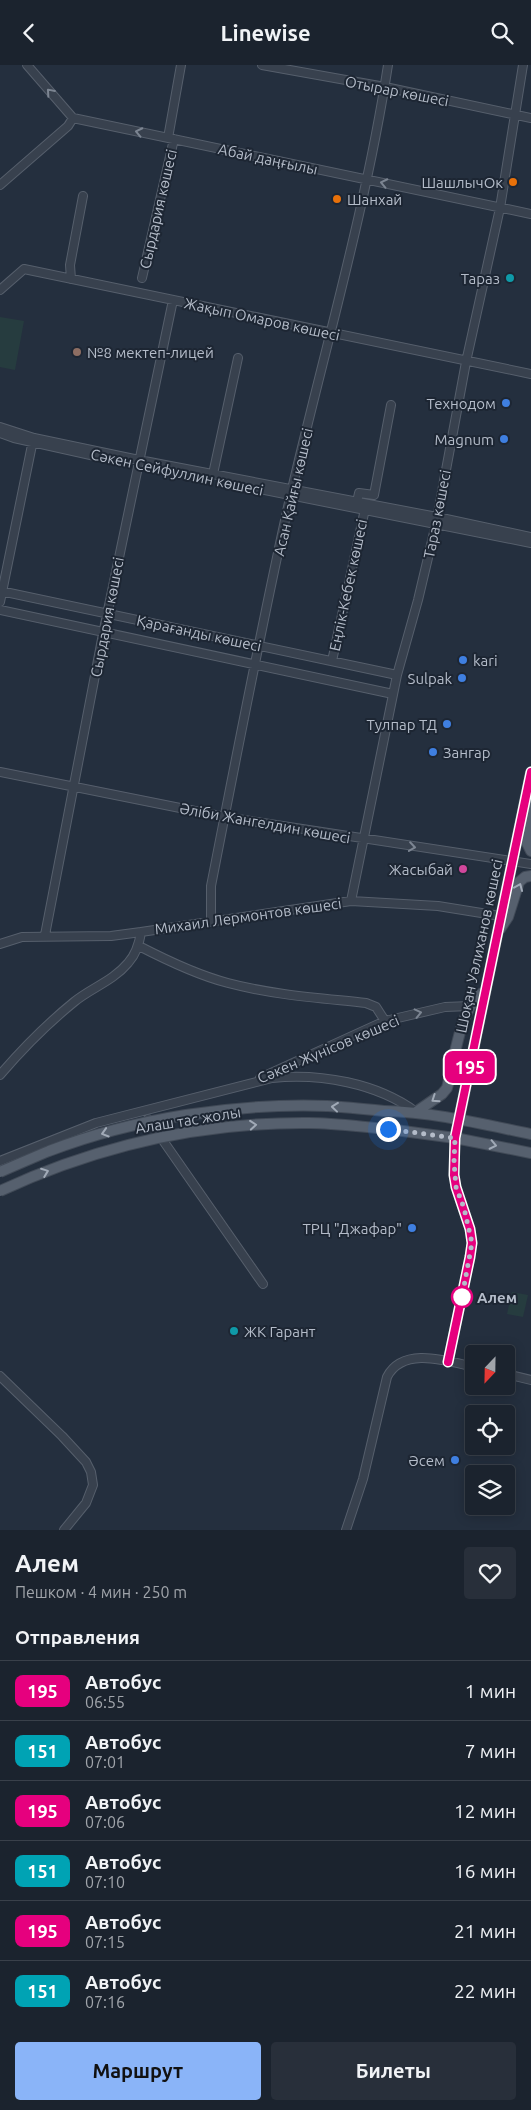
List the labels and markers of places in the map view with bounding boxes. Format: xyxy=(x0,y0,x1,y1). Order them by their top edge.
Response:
place label: ШашлычОк xyxy=(421,174,503,191)
marker: ШашлычОк xyxy=(507,176,519,188)
place label: Шанхай xyxy=(347,191,402,208)
marker: Шанхай xyxy=(331,193,343,205)
place label: Тараз xyxy=(461,270,500,287)
marker: Тараз xyxy=(504,272,516,284)
place label: №8 мектеп-лицей xyxy=(87,344,214,361)
marker: №8 мектеп-лицей xyxy=(71,346,83,358)
place label: Технодом xyxy=(426,395,496,412)
marker: Технодом xyxy=(500,397,512,409)
place label: Magnum xyxy=(435,431,494,448)
marker: Magnum xyxy=(498,433,510,445)
place label: kari xyxy=(473,652,498,669)
marker: kari xyxy=(457,654,469,666)
place label: Sulpak xyxy=(408,670,452,687)
marker: Sulpak xyxy=(456,672,468,684)
place label: Тулпар ТД xyxy=(366,716,437,733)
marker: Тулпар ТД xyxy=(441,718,453,730)
place label: Зангар xyxy=(443,744,490,761)
marker: Зангар xyxy=(427,746,439,758)
place label: Жасыбай xyxy=(389,861,453,878)
marker: Жасыбай xyxy=(457,863,469,875)
place label: ТРЦ "Джафар" xyxy=(302,1220,402,1237)
marker: ТРЦ "Джафар" xyxy=(406,1222,418,1234)
marker: Алем xyxy=(451,1286,473,1308)
place label: Алем xyxy=(477,1289,517,1306)
place label: ЖК Гарант xyxy=(244,1323,316,1340)
marker: ЖК Гарант xyxy=(228,1325,240,1337)
place label: Әсем xyxy=(408,1452,445,1469)
marker: Әсем xyxy=(449,1454,461,1466)

